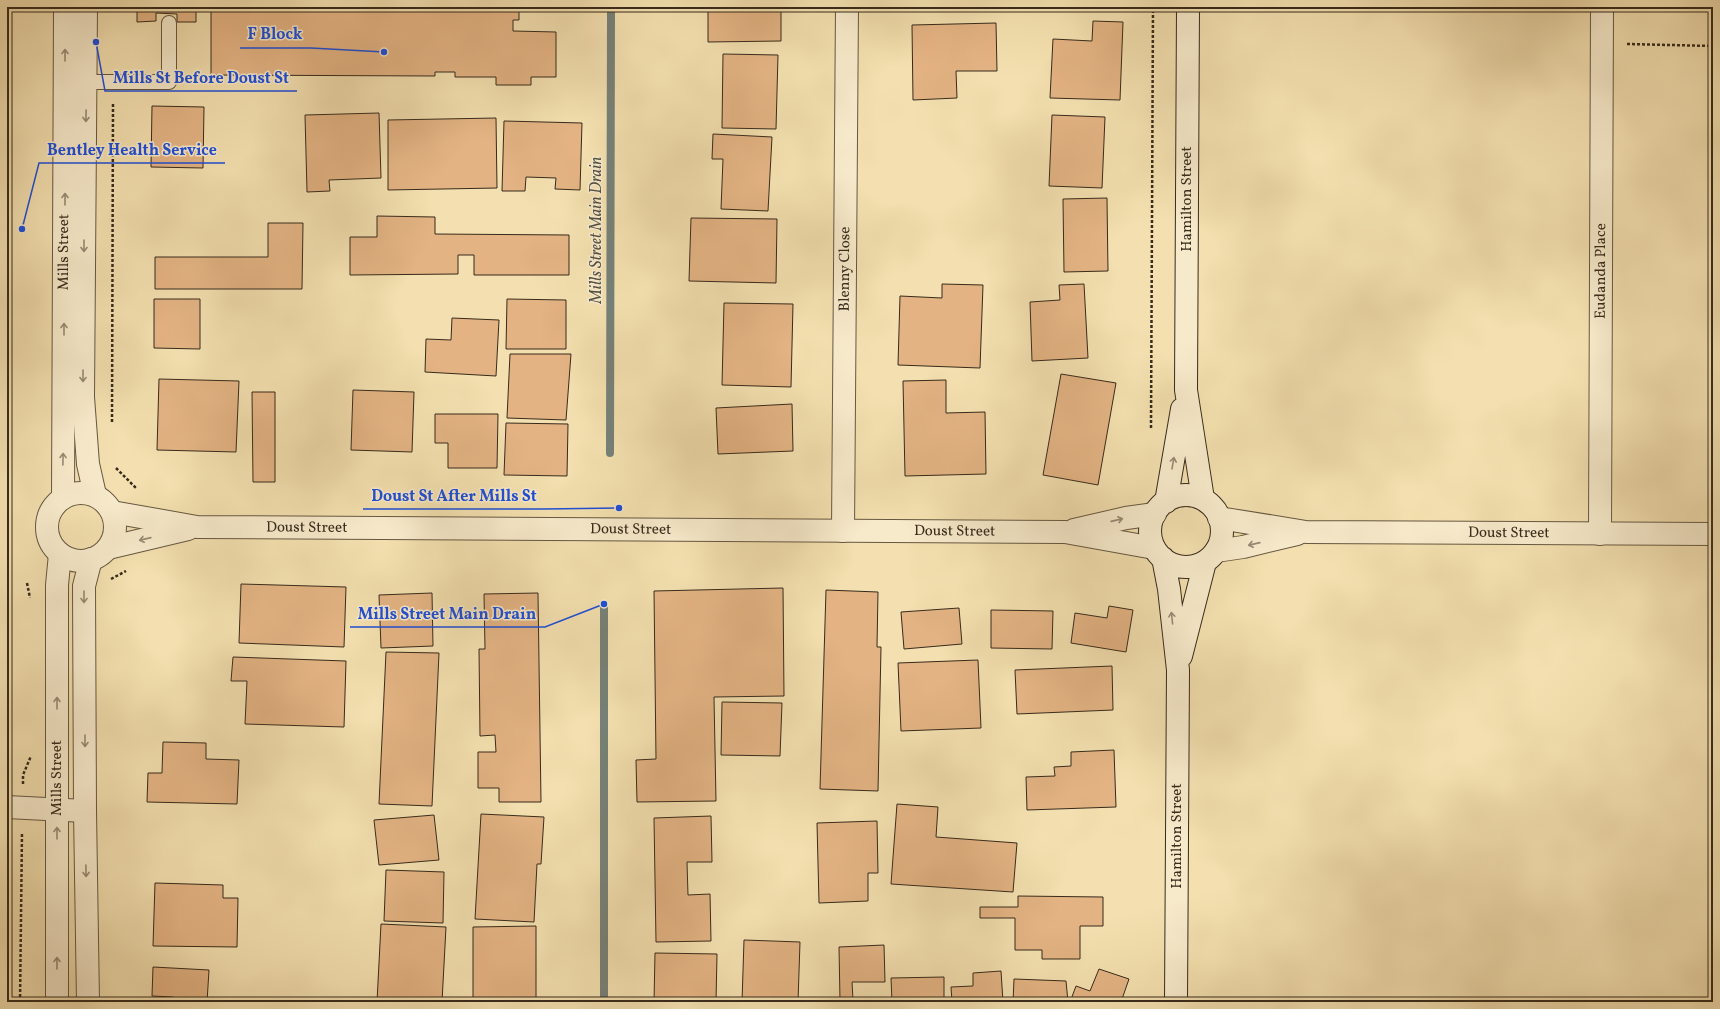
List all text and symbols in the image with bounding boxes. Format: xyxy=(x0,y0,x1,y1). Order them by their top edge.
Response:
callout: F Block xyxy=(240,20,311,48)
text: F Block xyxy=(248,24,303,46)
one-way arrow xyxy=(61,49,69,62)
callout: Mills St Before Doust St xyxy=(105,63,297,91)
text: Mills St Before Doust St xyxy=(113,68,289,90)
one-way arrow xyxy=(82,109,90,122)
callout: Bentley Health Service xyxy=(39,135,225,163)
text: Bentley Health Service xyxy=(47,140,217,162)
street label: Hamilton Street xyxy=(1177,146,1198,252)
water label: Mills Street Main Drain xyxy=(586,157,608,304)
one-way arrow xyxy=(61,193,69,206)
street label: Mills Street xyxy=(53,214,75,290)
street label: Eudanda Place xyxy=(1590,223,1612,319)
street label: Blenny Close xyxy=(834,227,856,312)
one-way arrow xyxy=(80,239,88,252)
one-way arrow xyxy=(61,323,68,336)
one-way arrow xyxy=(79,369,87,382)
one-way arrow xyxy=(59,453,67,466)
one-way arrow xyxy=(1169,457,1177,470)
callout: Doust St After Mills St xyxy=(363,481,544,509)
text: Doust St After Mills St xyxy=(371,486,537,508)
one-way arrow xyxy=(1110,516,1123,523)
street label: Doust Street xyxy=(266,517,347,538)
street label: Doust Street xyxy=(590,519,671,540)
street label: Doust Street xyxy=(914,521,995,542)
street label: Doust Street xyxy=(1468,522,1550,544)
one-way arrow xyxy=(139,535,152,543)
one-way arrow xyxy=(1248,541,1261,548)
one-way arrow xyxy=(80,590,88,603)
callout: Mills Street Main Drain xyxy=(350,599,545,627)
text: Mills Street Main Drain xyxy=(358,604,537,626)
one-way arrow xyxy=(1168,612,1176,625)
one-way arrow xyxy=(53,697,61,710)
one-way arrow xyxy=(81,734,89,747)
street label: Mills Street xyxy=(47,740,68,816)
street label: Hamilton Street xyxy=(1167,783,1188,889)
one-way arrow xyxy=(53,827,61,840)
one-way arrow xyxy=(82,864,90,877)
one-way arrow xyxy=(53,957,61,970)

